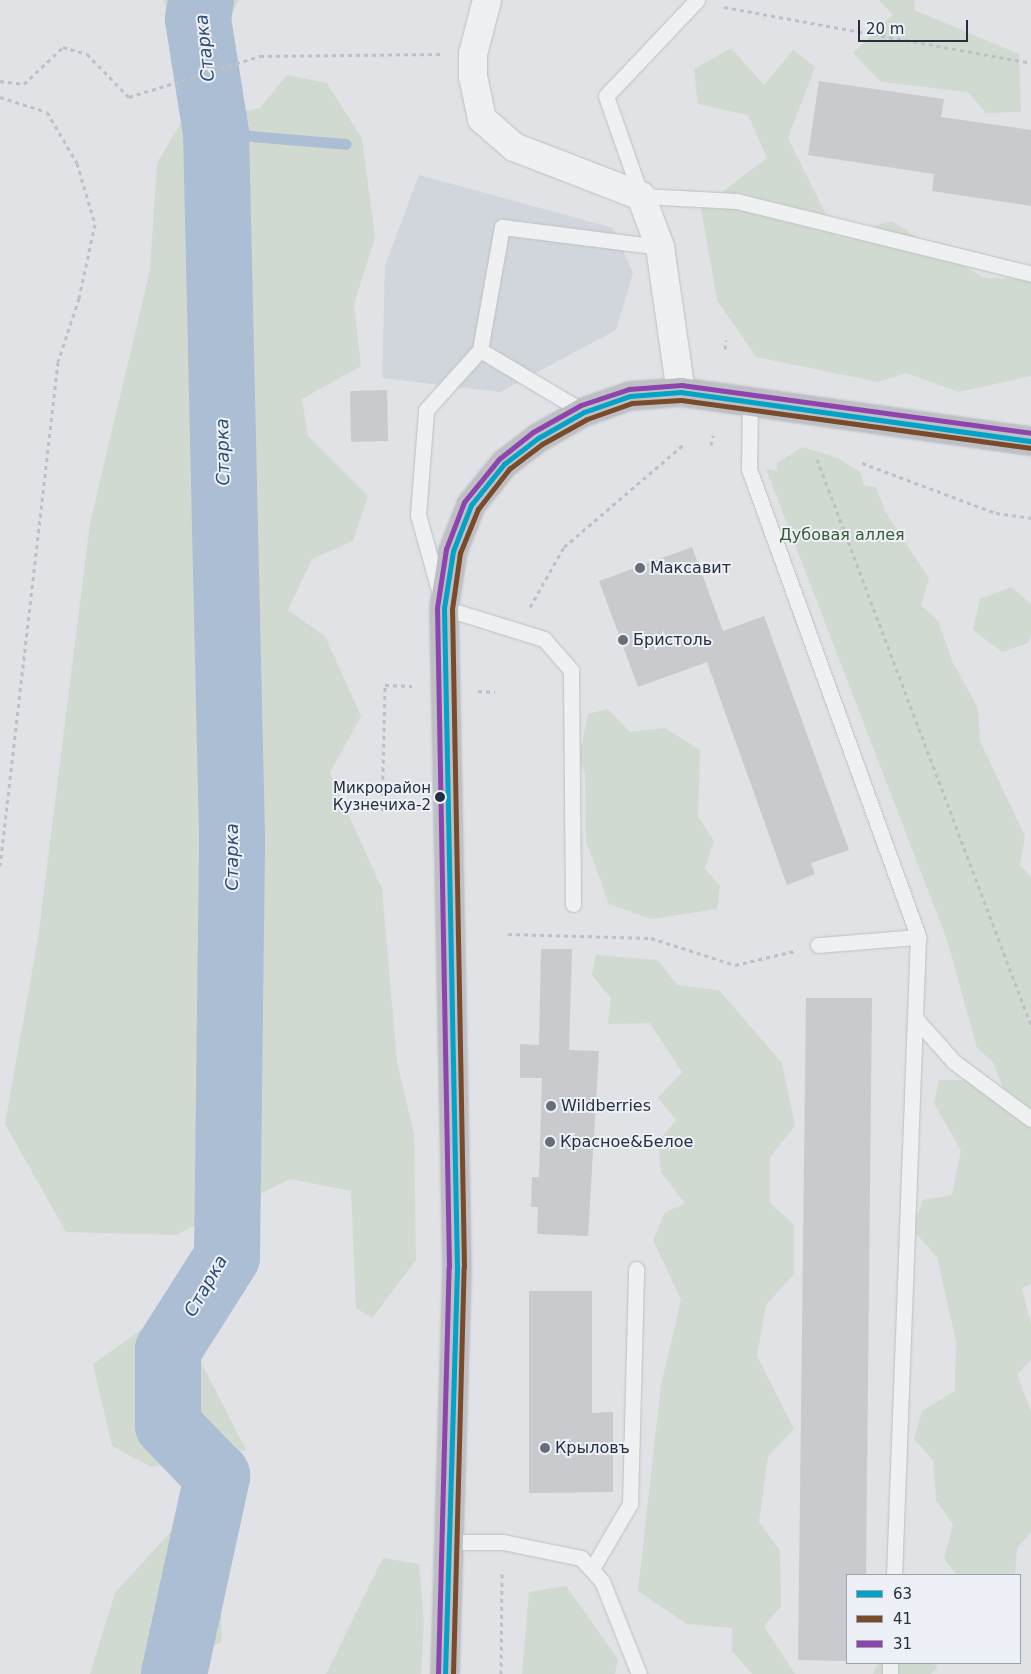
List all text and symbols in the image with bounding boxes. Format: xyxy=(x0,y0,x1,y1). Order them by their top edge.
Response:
scale bar xyxy=(861,10,971,42)
water label: Старка xyxy=(191,13,219,83)
text: 20 m xyxy=(866,20,904,38)
water label: Старка xyxy=(212,418,234,486)
park label: Дубовая аллея xyxy=(779,525,905,545)
place label: Максавит xyxy=(650,558,731,578)
marker: Максавит xyxy=(634,562,646,574)
place label: Бристоль xyxy=(633,630,712,650)
marker: Бристоль xyxy=(617,634,629,646)
place label: Микрорайон Кузнечиха-2 xyxy=(333,779,431,814)
marker: Микрорайон Кузнечиха-2 xyxy=(435,792,445,802)
water label: Старка xyxy=(221,823,243,891)
place label: Wildberries xyxy=(561,1096,651,1116)
marker: Wildberries xyxy=(545,1100,557,1112)
place label: Красное&Белое xyxy=(560,1132,693,1152)
marker: Красное&Белое xyxy=(544,1136,556,1148)
water label: Старка xyxy=(180,1251,232,1321)
place label: Крыловъ xyxy=(555,1438,630,1458)
marker: Крыловъ xyxy=(539,1442,551,1454)
legend xyxy=(846,1574,1021,1664)
text: 63 xyxy=(893,1585,912,1603)
text: 41 xyxy=(893,1610,912,1628)
text: 31 xyxy=(893,1635,912,1653)

